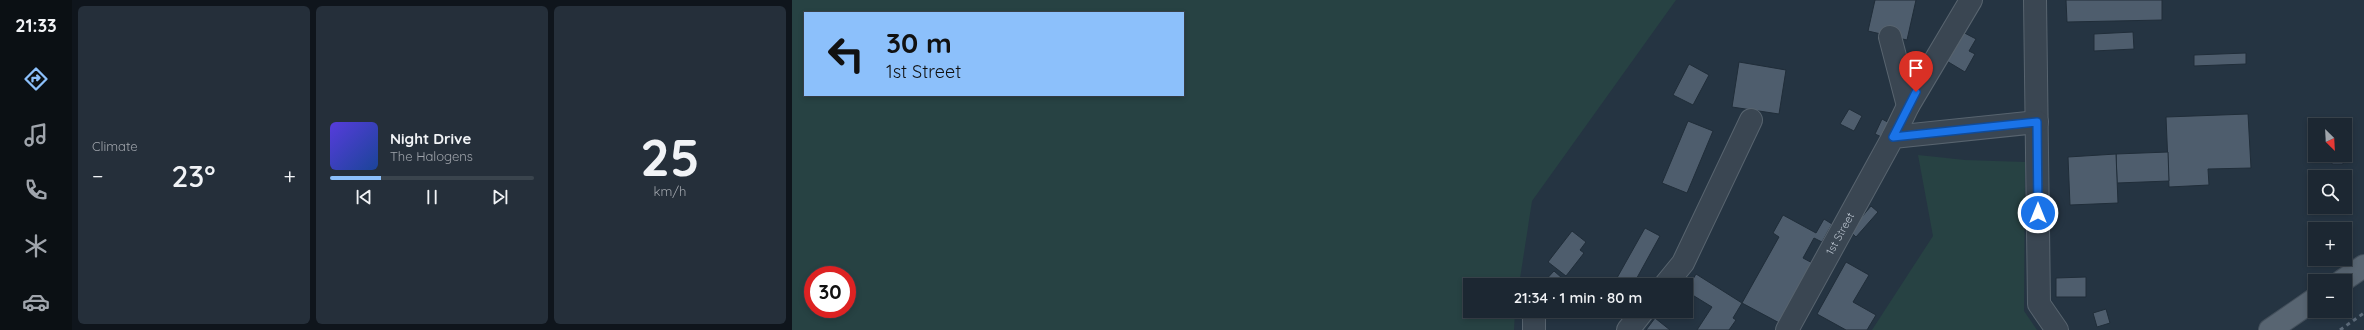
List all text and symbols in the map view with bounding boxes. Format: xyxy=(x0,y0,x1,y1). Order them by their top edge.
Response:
text: 21:33 xyxy=(15,14,57,37)
text: 30 m xyxy=(886,25,952,60)
icon: left xyxy=(820,28,872,80)
pin xyxy=(1899,51,1933,92)
icon: arrive xyxy=(1905,57,1927,79)
text: 1st Street xyxy=(886,60,961,83)
icon: directions xyxy=(22,65,50,93)
north arrow xyxy=(2308,118,2352,162)
map controls xyxy=(2308,118,2352,318)
icon: music xyxy=(22,121,50,149)
text: 25 xyxy=(640,124,700,189)
text: Night Drive xyxy=(390,129,471,148)
text: Climate xyxy=(92,138,138,154)
text: The Halogens xyxy=(390,148,473,164)
text: 23° xyxy=(171,157,216,195)
text: − xyxy=(92,162,103,190)
text: + xyxy=(284,162,296,190)
button: search xyxy=(2308,170,2352,214)
icon: phone xyxy=(22,176,50,204)
text: km/h xyxy=(654,183,686,199)
icon: previous xyxy=(353,186,375,208)
icon: pause xyxy=(421,186,443,208)
icon: next xyxy=(489,186,511,208)
position arrow xyxy=(2017,192,2059,234)
street label: 1st Street xyxy=(1823,210,1857,257)
button: + xyxy=(2308,222,2352,266)
icon: climate xyxy=(22,232,50,260)
speed limit sign: 30 xyxy=(804,266,856,318)
button: − xyxy=(2308,274,2352,318)
icon: car xyxy=(22,288,50,316)
text: 21:34 · 1 min · 80 m xyxy=(1514,288,1642,307)

